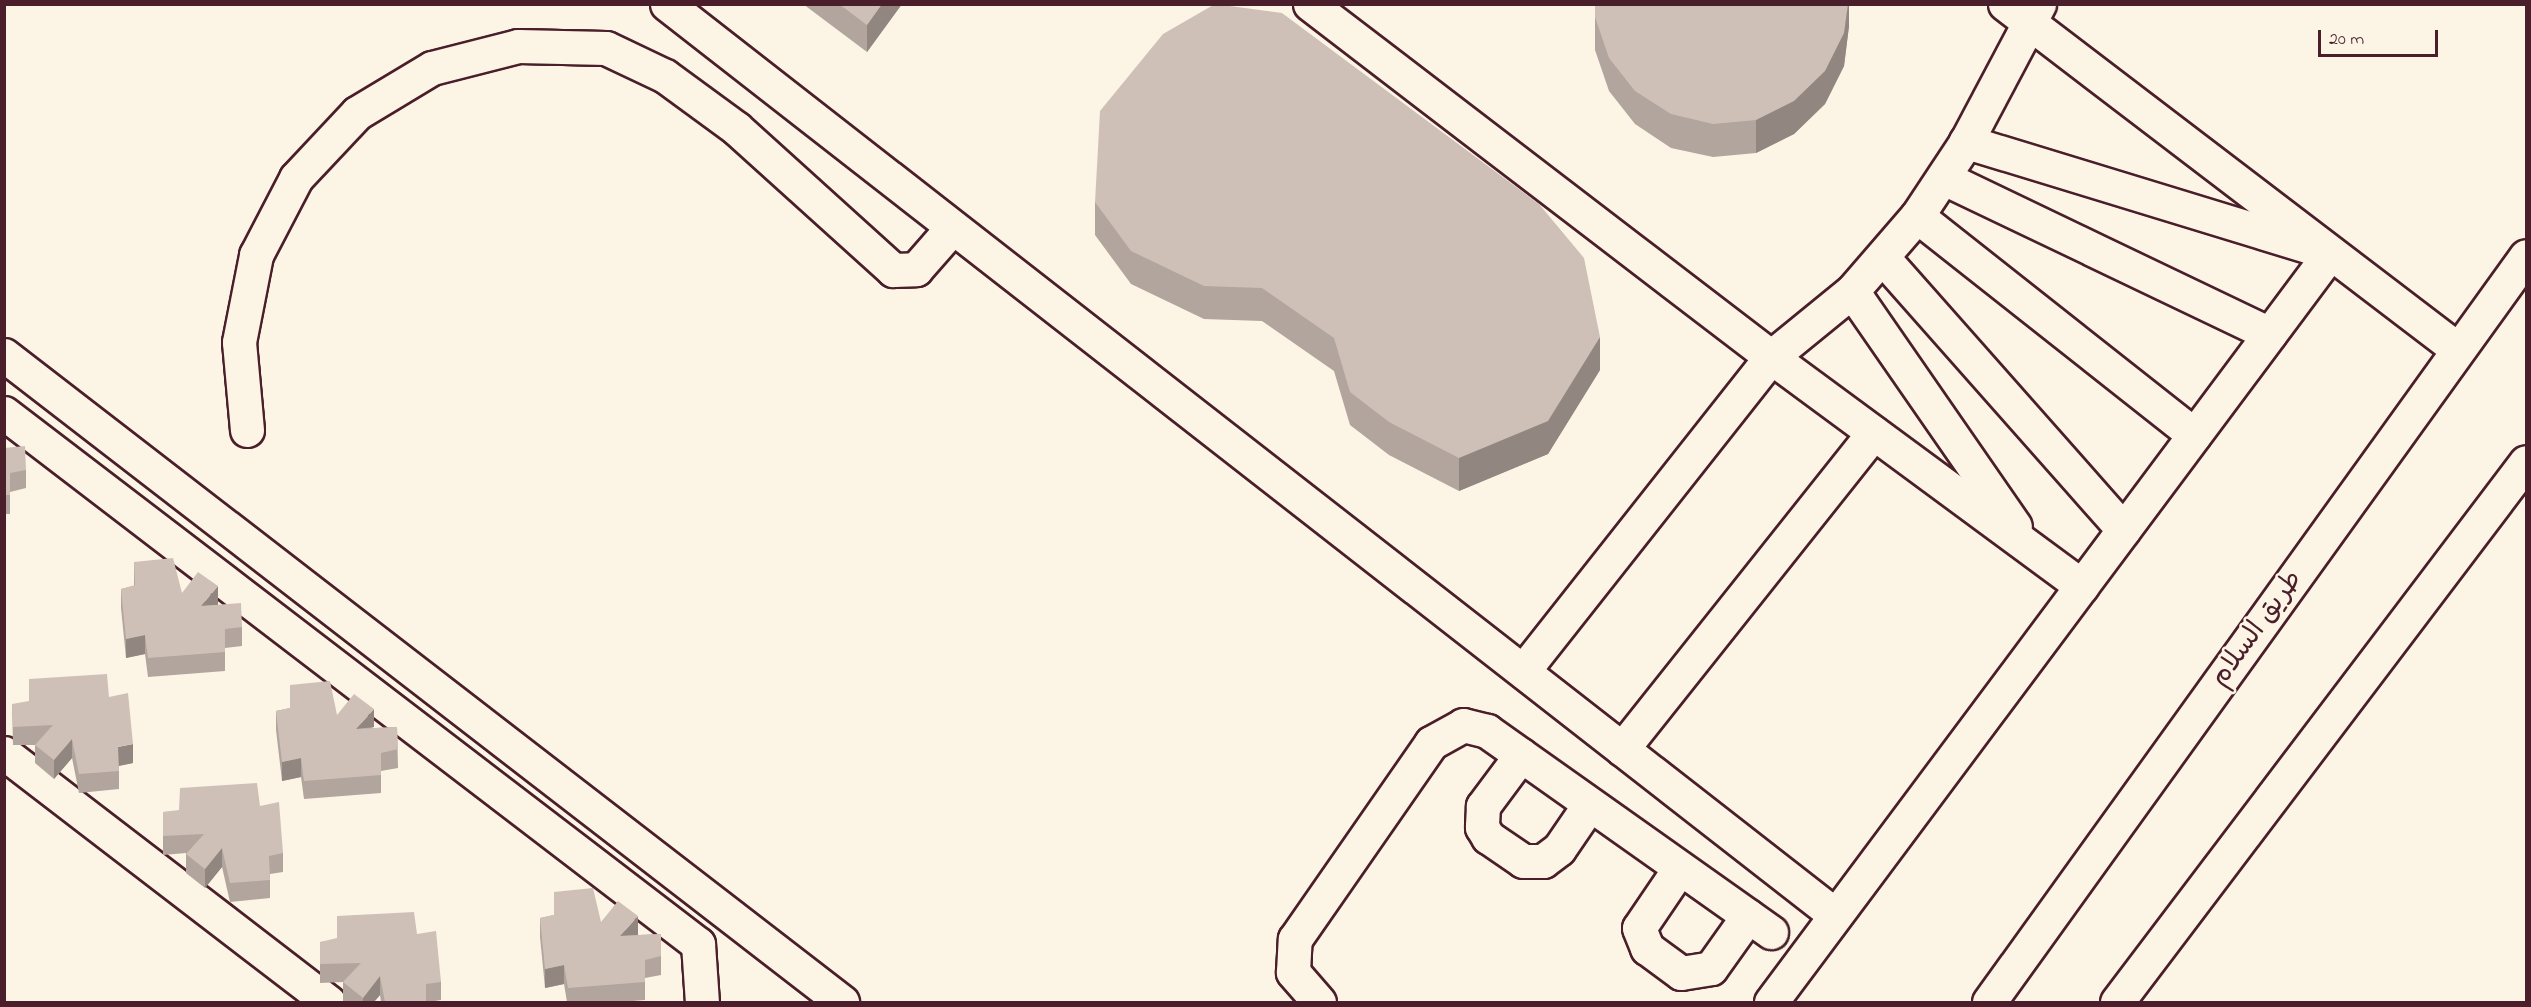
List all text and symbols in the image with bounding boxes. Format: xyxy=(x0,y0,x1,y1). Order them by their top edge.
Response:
scale bar xyxy=(2321,18,2441,56)
text: 20 m xyxy=(2329,27,2364,53)
street label: طريق السلام xyxy=(2204,565,2310,693)

